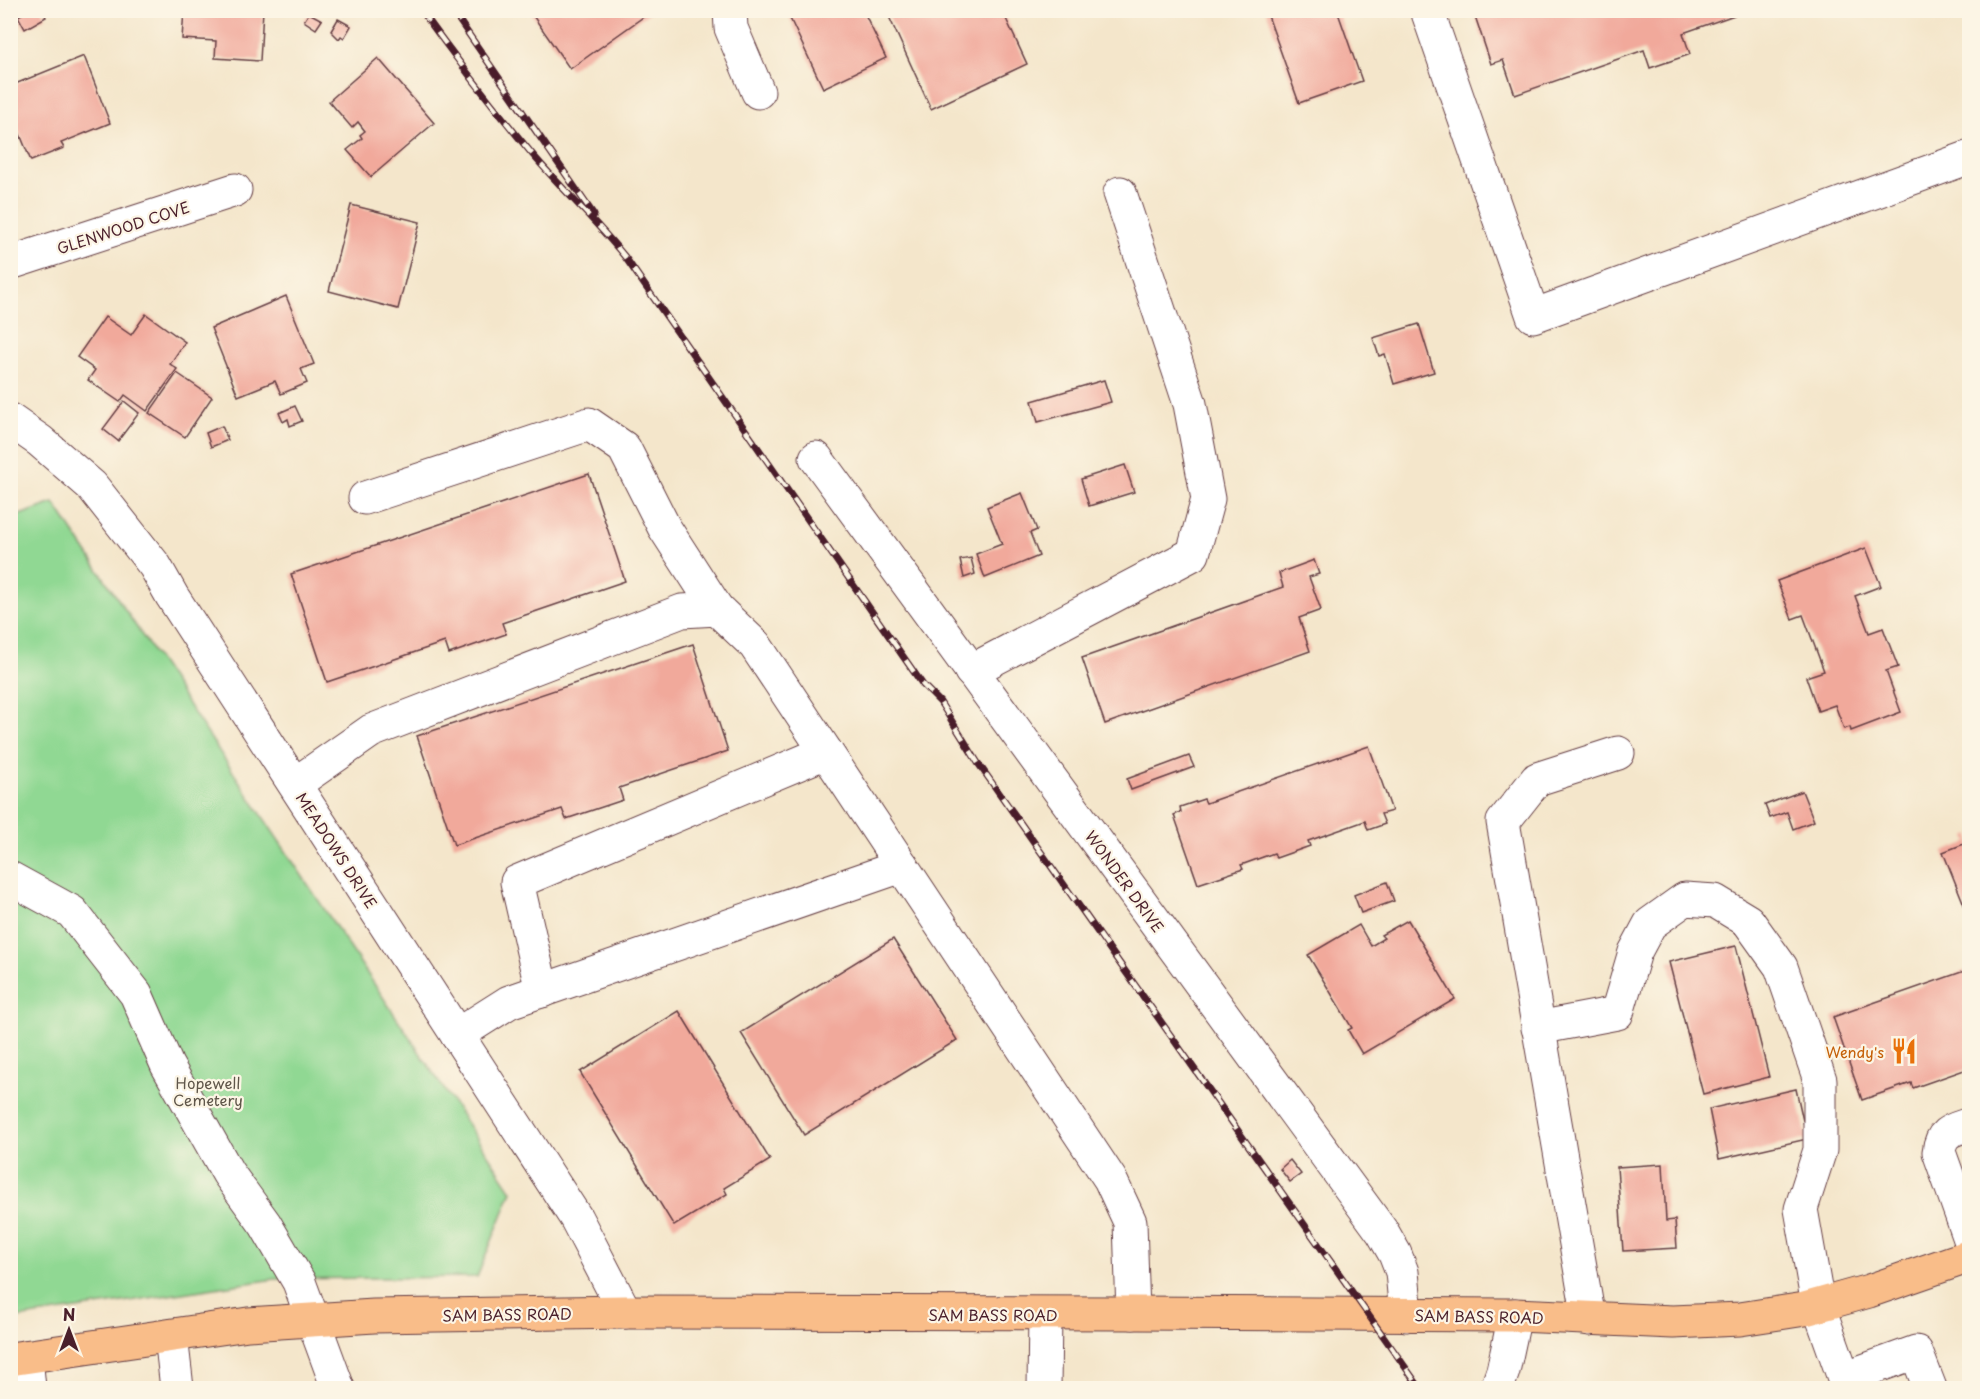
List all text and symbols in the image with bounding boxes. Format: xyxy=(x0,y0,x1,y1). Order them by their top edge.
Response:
street label: GLENWOOD COVE xyxy=(54,195,192,259)
street label: MEADOWS DRIVE xyxy=(291,787,383,913)
street label: WONDER DRIVE xyxy=(1080,825,1170,937)
restaurant icon: Wendy's xyxy=(1889,1036,1919,1066)
place label: Wendy's xyxy=(1826,1040,1884,1063)
park label: Hopewell Cemetery xyxy=(173,1071,243,1111)
north arrow xyxy=(39,1300,99,1360)
street label: SAM BASS ROAD xyxy=(442,1301,572,1327)
text: N xyxy=(63,1302,75,1326)
street label: SAM BASS ROAD xyxy=(928,1303,1058,1326)
street label: SAM BASS ROAD xyxy=(1414,1303,1544,1329)

